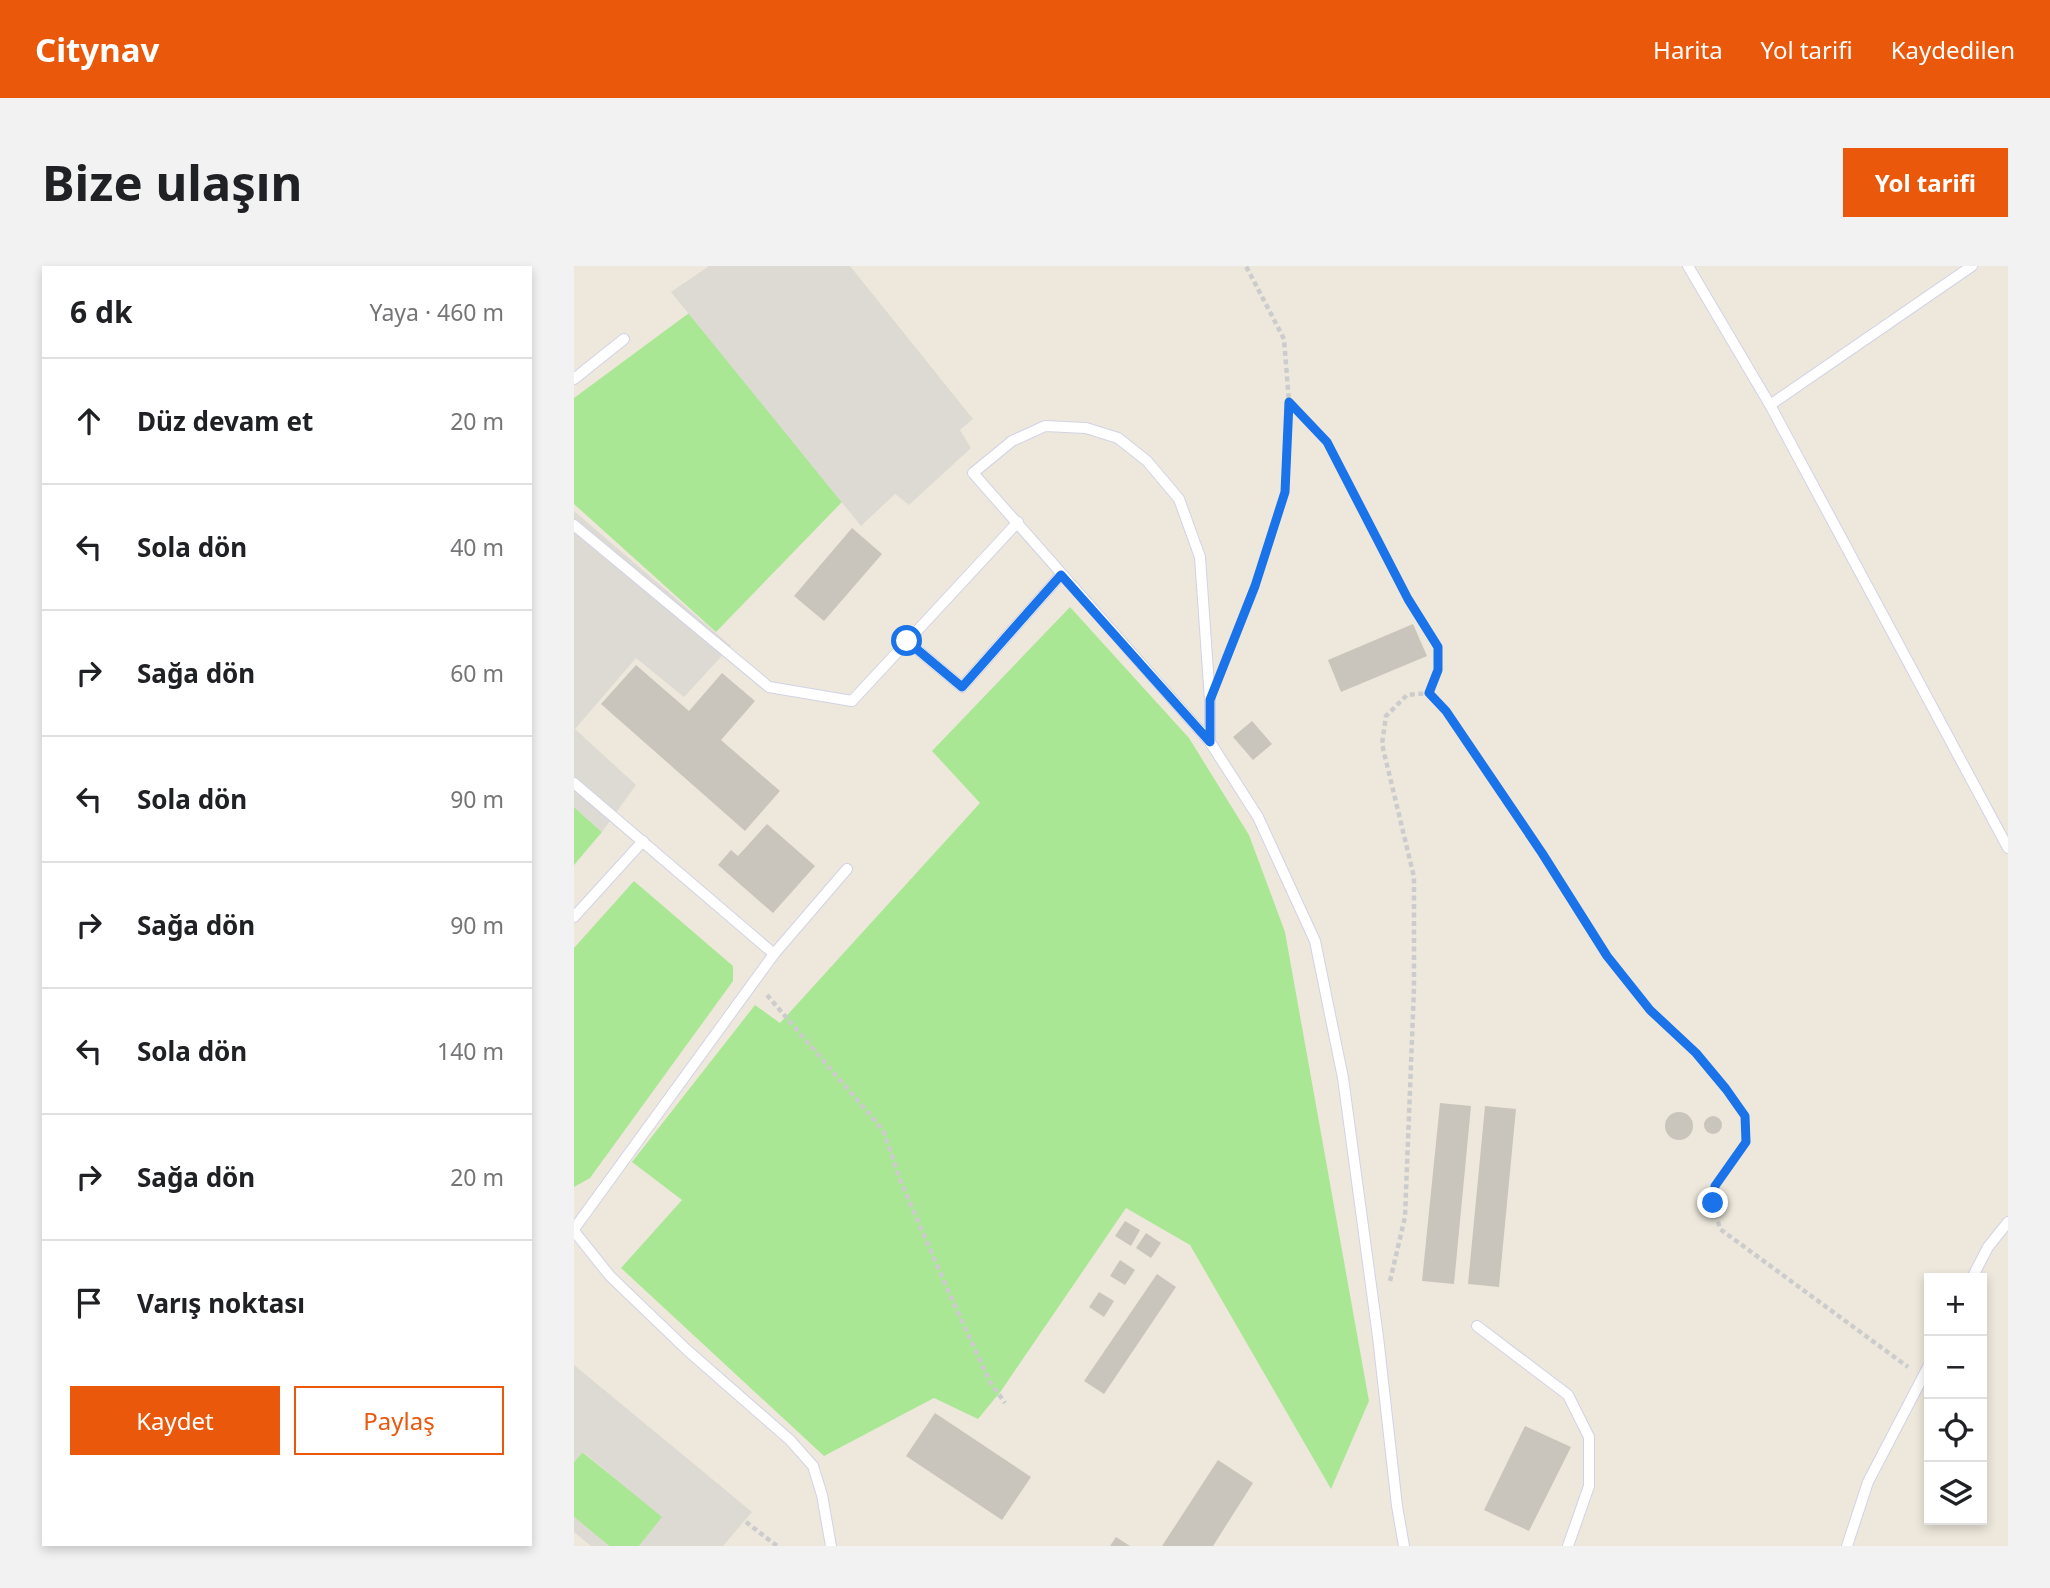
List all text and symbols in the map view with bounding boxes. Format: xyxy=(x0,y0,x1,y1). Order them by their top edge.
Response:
text: Citynav xyxy=(35,27,159,72)
text: Harita xyxy=(1653,33,1723,66)
text: Yol tarifi xyxy=(1761,33,1853,66)
text: Kaydedilen xyxy=(1891,33,2015,66)
button: Yol tarifi xyxy=(1843,148,2008,217)
text: Bize ulaşın xyxy=(42,149,302,215)
text: 6 dk xyxy=(70,291,133,332)
text: Yaya · 460 m xyxy=(370,296,504,328)
icon: ahead xyxy=(70,402,108,440)
text: Düz devam et xyxy=(137,403,313,439)
text: 20 m xyxy=(450,405,504,437)
icon: left xyxy=(70,528,108,566)
text: Sola dön xyxy=(137,529,247,565)
text: 40 m xyxy=(450,531,504,563)
route start xyxy=(891,625,922,656)
icon: right xyxy=(70,654,108,692)
text: Sağa dön xyxy=(137,655,255,691)
text: 60 m xyxy=(450,657,504,689)
icon: left xyxy=(70,780,108,818)
text: Sola dön xyxy=(137,781,247,817)
text: 90 m xyxy=(450,783,504,815)
icon: right xyxy=(70,906,108,944)
text: Sağa dön xyxy=(137,907,255,943)
text: 90 m xyxy=(450,909,504,941)
icon: left xyxy=(70,1032,108,1070)
text: Sola dön xyxy=(137,1033,247,1069)
text: 140 m xyxy=(437,1035,504,1067)
icon: right xyxy=(70,1158,108,1196)
text: Sağa dön xyxy=(137,1159,255,1195)
text: 20 m xyxy=(450,1161,504,1193)
route end xyxy=(1697,1187,1728,1218)
map controls xyxy=(1924,1273,1987,1525)
button: + xyxy=(1924,1273,1987,1336)
icon: arrive xyxy=(70,1284,108,1322)
text: Varış noktası xyxy=(137,1285,305,1321)
button: − xyxy=(1924,1336,1987,1399)
button: Kaydet xyxy=(70,1386,280,1455)
button: Paylaş xyxy=(294,1386,504,1455)
button: locate xyxy=(1924,1399,1987,1462)
button: layers xyxy=(1924,1462,1987,1525)

